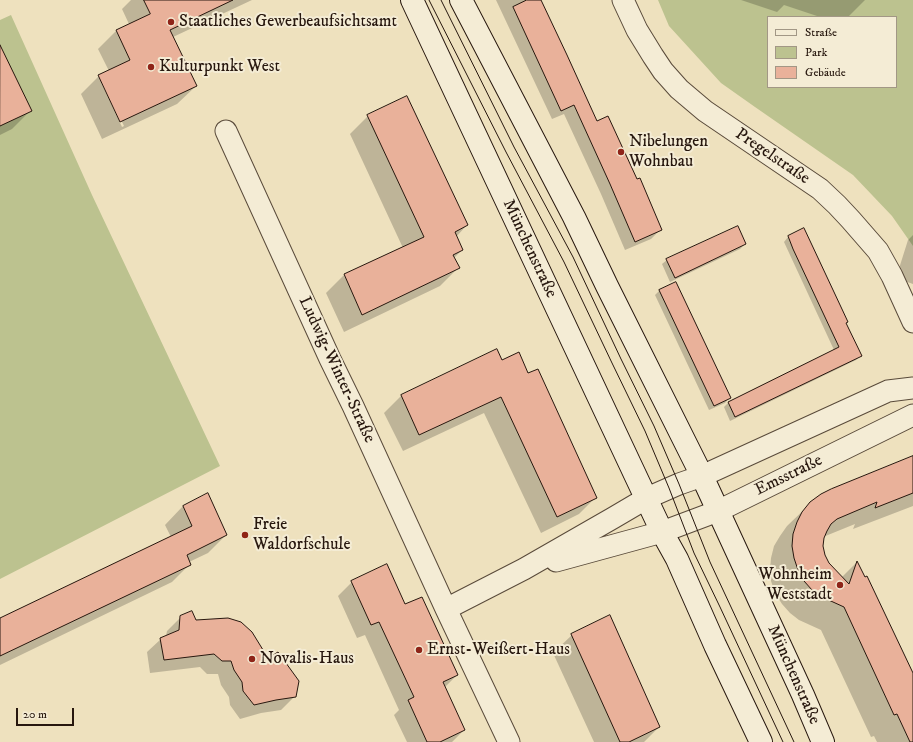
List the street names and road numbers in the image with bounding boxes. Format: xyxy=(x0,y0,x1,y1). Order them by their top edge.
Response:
street label: Pregelstraße xyxy=(731,125,813,189)
street label: Münchenstraße xyxy=(497,196,561,302)
street label: Ludwig-Winter-Straße xyxy=(293,294,379,446)
street label: Emsstraße xyxy=(752,451,826,501)
street label: Münchenstraße xyxy=(762,622,824,728)

